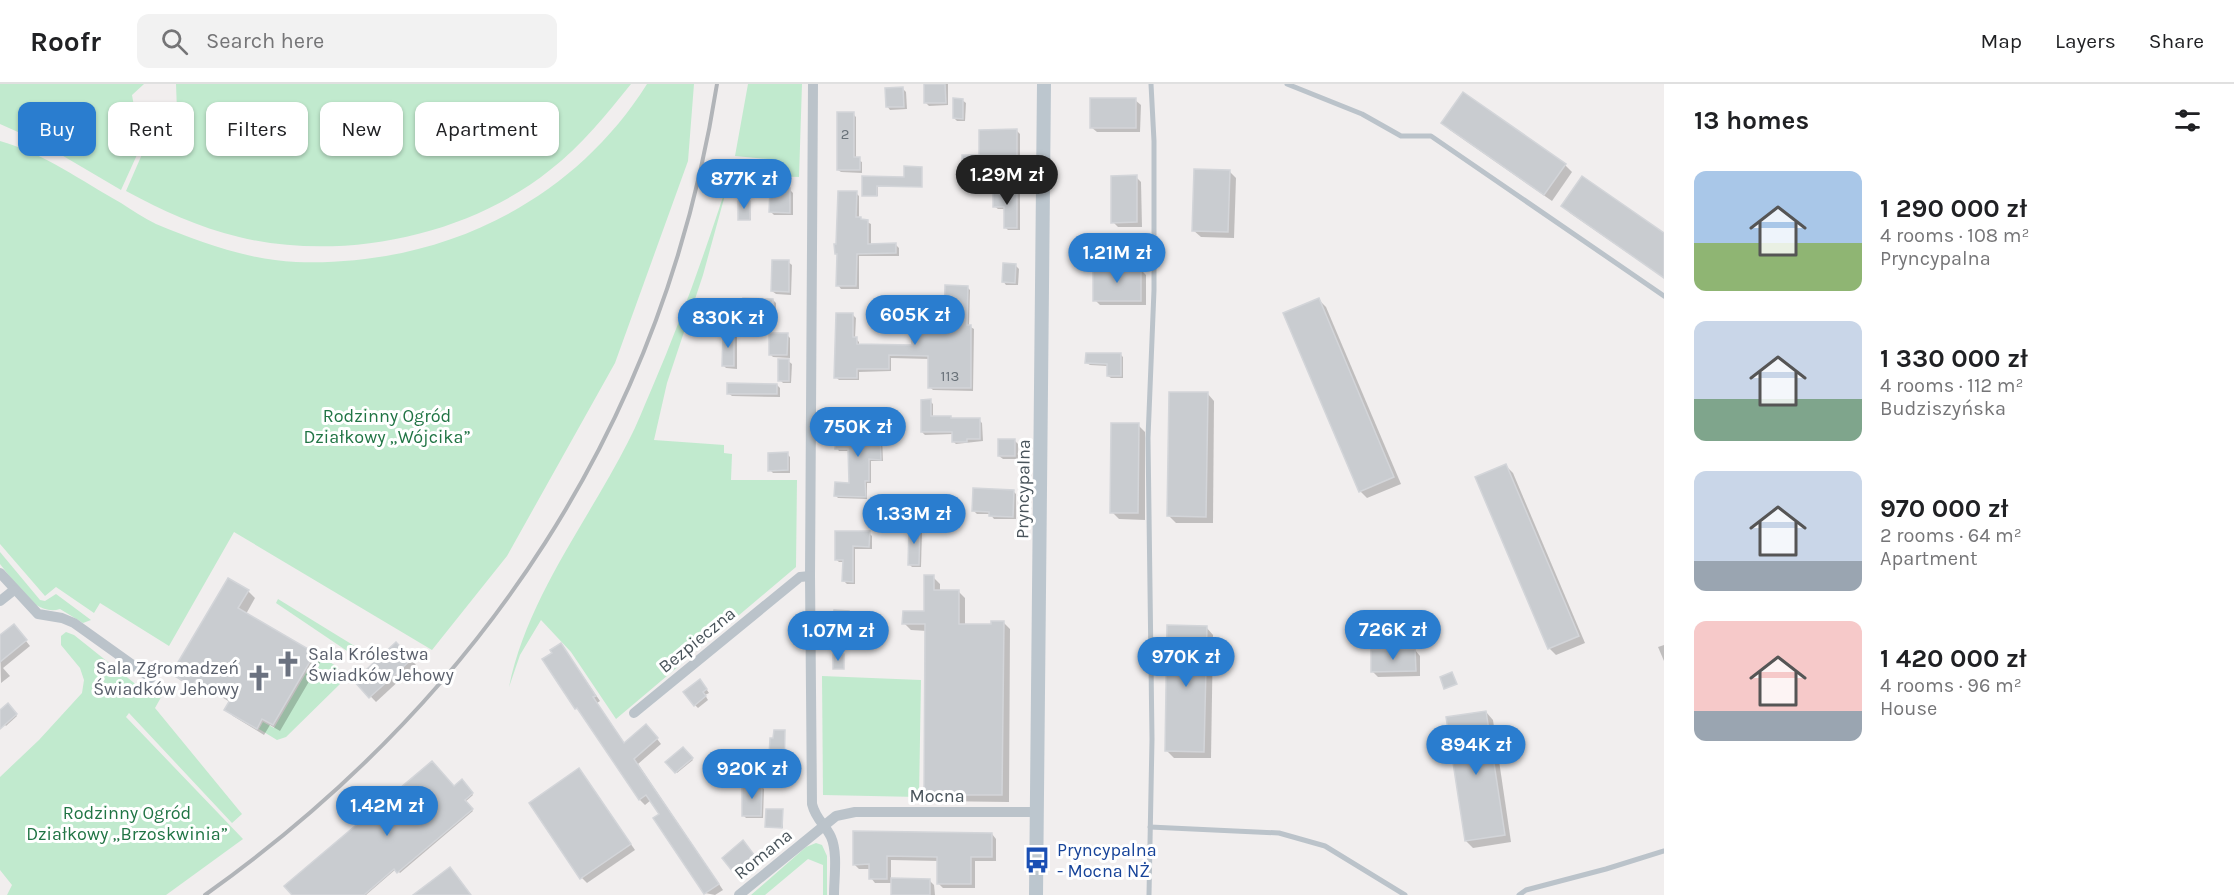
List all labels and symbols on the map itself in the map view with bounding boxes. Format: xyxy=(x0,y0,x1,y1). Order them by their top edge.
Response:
house number: 2 xyxy=(841,125,849,143)
pin: 1.29M zł xyxy=(945,155,1069,206)
pin: 877K zł xyxy=(689,159,799,210)
pin: 1.21M zł xyxy=(1055,233,1179,284)
pin: 605K zł xyxy=(860,295,970,346)
pin: 830K zł xyxy=(673,298,783,349)
house number: 113 xyxy=(941,367,959,385)
park label: Rodzinny Ogród Działkowy „Wójcika” xyxy=(303,405,471,448)
pin: 750K zł xyxy=(803,407,913,458)
street label: Pryncypalna xyxy=(1011,439,1035,539)
pin: 1.33M zł xyxy=(852,494,976,545)
street label: Bezpieczna xyxy=(654,602,740,678)
pin: 726K zł xyxy=(1338,610,1448,661)
pin: 1.07M zł xyxy=(776,611,900,662)
pin: 970K zł xyxy=(1131,637,1241,688)
place label: Sala Królestwa Świadków Jehowy xyxy=(308,643,454,686)
church icon: Sala Królestwa Świadków Jehowy xyxy=(273,649,303,679)
place label: Sala Zgromadzeń Świadków Jehowy xyxy=(93,657,240,700)
church icon: Sala Zgromadzeń Świadków Jehowy xyxy=(244,663,274,693)
pin: 894K zł xyxy=(1421,725,1531,776)
pin: 920K zł xyxy=(697,749,807,800)
street label: Mocna xyxy=(909,785,965,807)
pin: 1.42M zł xyxy=(325,786,449,837)
park label: Rodzinny Ogród Działkowy „Brzoskwinia” xyxy=(26,802,228,845)
street label: Romana xyxy=(730,824,796,884)
place label: Pryncypalna - Mocna NŻ xyxy=(1057,839,1157,882)
bus stop icon: Pryncypalna - Mocna NŻ xyxy=(1022,845,1052,875)

